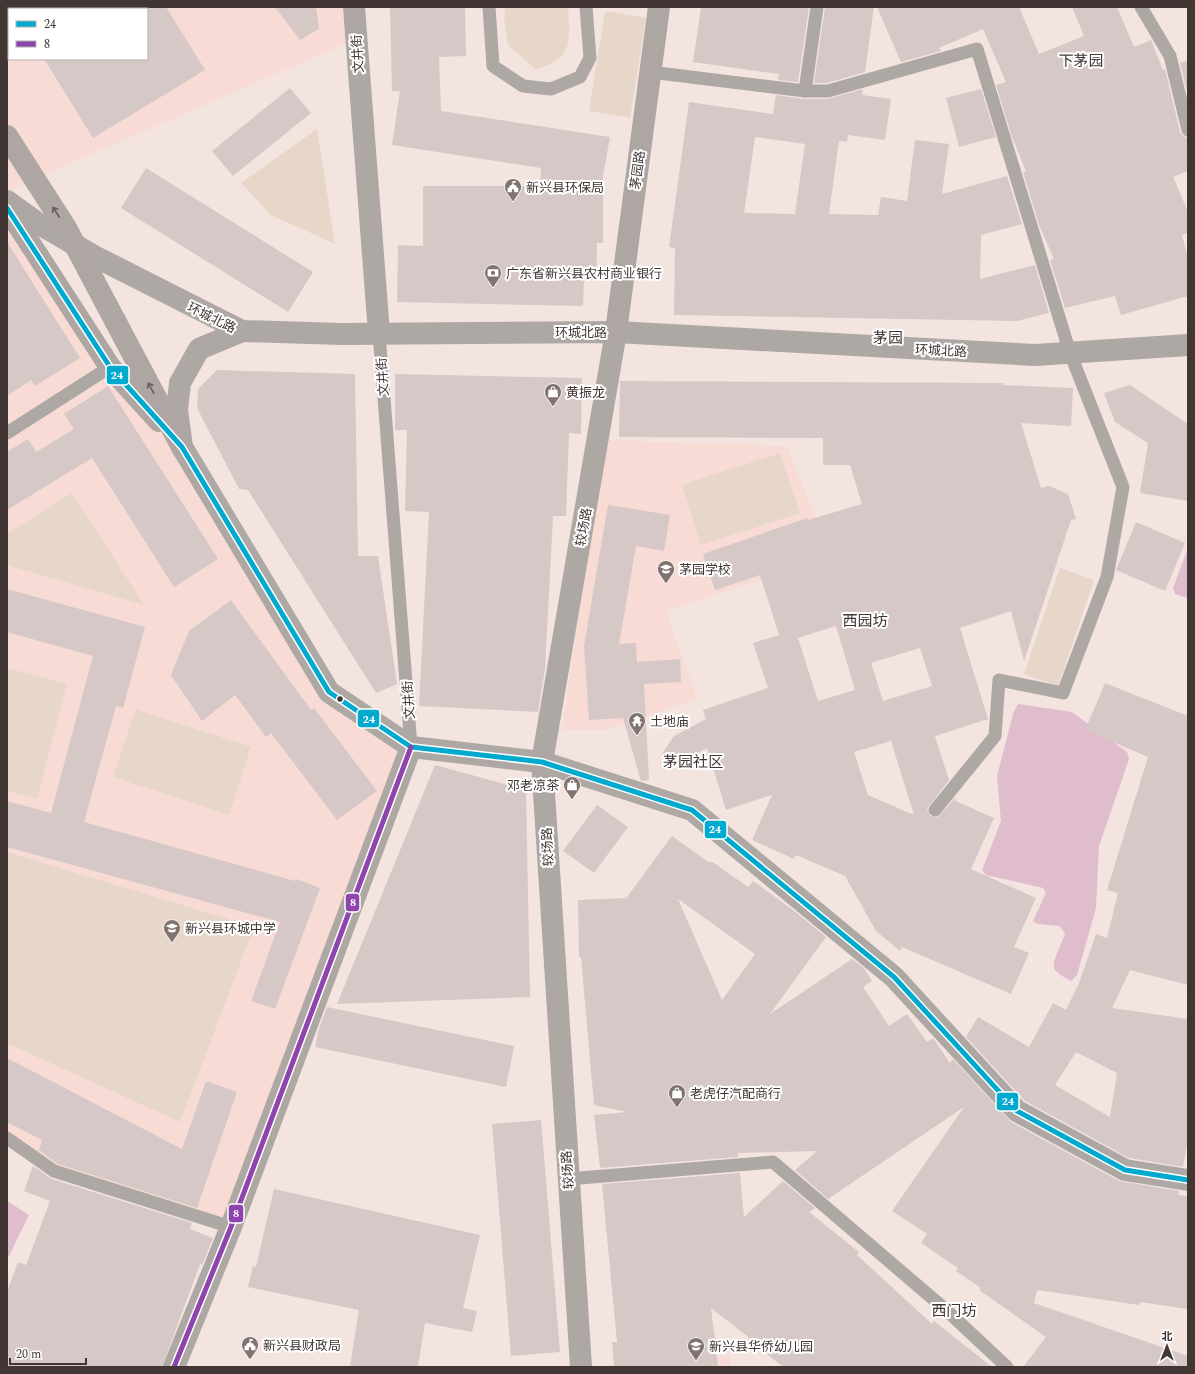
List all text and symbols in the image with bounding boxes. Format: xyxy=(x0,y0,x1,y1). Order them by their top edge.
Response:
legend xyxy=(8,8,148,60)
text: 24 xyxy=(44,15,56,34)
street label: 文井街 xyxy=(347,34,369,74)
text: 8 xyxy=(44,35,50,54)
district label: 下茅园 xyxy=(1058,50,1104,73)
street label: 茅园路 xyxy=(625,149,651,191)
public building icon: 新兴县环保局 xyxy=(503,177,523,202)
place label: 新兴县环保局 xyxy=(526,178,604,198)
one-way arrow xyxy=(52,207,60,218)
bank icon: 广东省新兴县农村商业银行 xyxy=(483,263,503,288)
place label: 广东省新兴县农村商业银行 xyxy=(506,264,662,284)
street label: 环城北路 xyxy=(184,298,239,338)
street label: 环城北路 xyxy=(555,323,607,343)
district label: 茅园 xyxy=(873,327,903,350)
street label: 环城北路 xyxy=(914,340,967,362)
street label: 文井街 xyxy=(372,357,394,397)
line badge: 24 xyxy=(106,365,129,385)
text: 24 xyxy=(111,367,124,384)
one-way arrow xyxy=(146,382,154,394)
shop icon: 黄振龙 xyxy=(543,382,563,407)
place label: 黄振龙 xyxy=(566,383,605,403)
street label: 较场路 xyxy=(571,506,597,548)
school or university icon: 茅园学校 xyxy=(656,559,676,584)
place label: 茅园学校 xyxy=(679,560,731,580)
district label: 西园坊 xyxy=(842,610,888,633)
street label: 文井街 xyxy=(398,680,420,720)
unlabelled marker xyxy=(335,694,345,704)
line badge: 24 xyxy=(357,709,380,728)
text: 24 xyxy=(363,711,376,728)
temple icon: 土地庙 xyxy=(627,711,647,736)
place label: 土地庙 xyxy=(650,712,689,732)
district label: 茅园社区 xyxy=(663,751,723,774)
shop icon: 邓老凉茶 xyxy=(562,775,582,800)
place label: 邓老凉茶 xyxy=(507,776,560,796)
line badge: 24 xyxy=(704,820,727,839)
text: 24 xyxy=(709,821,722,838)
street label: 较场路 xyxy=(537,827,559,867)
line badge: 8 xyxy=(345,893,360,912)
text: 8 xyxy=(350,894,356,911)
school or university icon: 新兴县环城中学 xyxy=(162,918,182,943)
place label: 新兴县环城中学 xyxy=(185,919,276,939)
shop icon: 老虎仔汽配商行 xyxy=(667,1083,687,1108)
place label: 老虎仔汽配商行 xyxy=(690,1084,781,1104)
line badge: 24 xyxy=(996,1092,1019,1111)
text: 24 xyxy=(1002,1093,1015,1110)
street label: 较场路 xyxy=(557,1150,579,1190)
line badge: 8 xyxy=(228,1204,244,1223)
text: 8 xyxy=(233,1205,239,1222)
district label: 西门坊 xyxy=(931,1300,977,1323)
north arrow xyxy=(1147,1326,1187,1366)
text: 北 xyxy=(1162,1328,1173,1345)
public building icon: 新兴县财政局 xyxy=(240,1335,260,1360)
place label: 新兴县财政局 xyxy=(263,1336,341,1356)
school or university icon: 新兴县华侨幼儿园 xyxy=(686,1336,706,1361)
place label: 新兴县华侨幼儿园 xyxy=(709,1337,813,1357)
scale bar xyxy=(10,1340,86,1366)
text: 20 m xyxy=(16,1345,41,1364)

